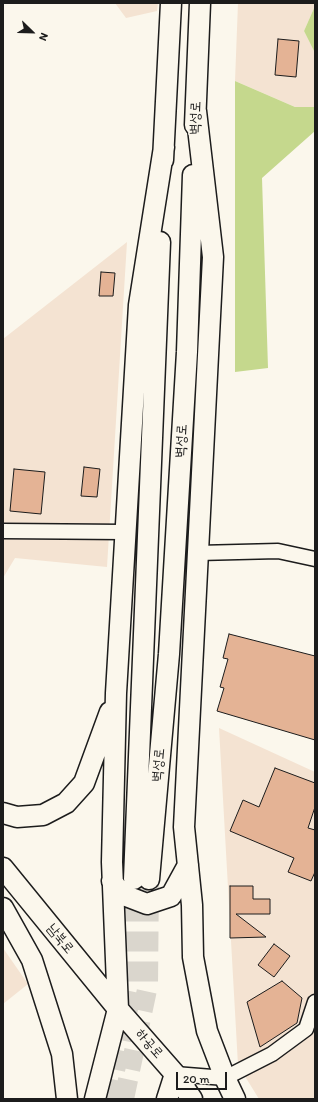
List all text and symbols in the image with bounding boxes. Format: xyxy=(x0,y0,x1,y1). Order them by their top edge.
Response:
north arrow xyxy=(12,12,52,52)
text: N xyxy=(36,31,51,43)
street label: 벽성로 xyxy=(187,101,205,135)
street label: 벽성로 xyxy=(173,424,191,458)
street label: 벽성로 xyxy=(149,747,169,783)
street label: 남북로 xyxy=(43,921,77,957)
street label: 하공로 xyxy=(132,1026,166,1062)
scale bar xyxy=(178,1064,229,1090)
text: 20 m xyxy=(183,1072,210,1086)

